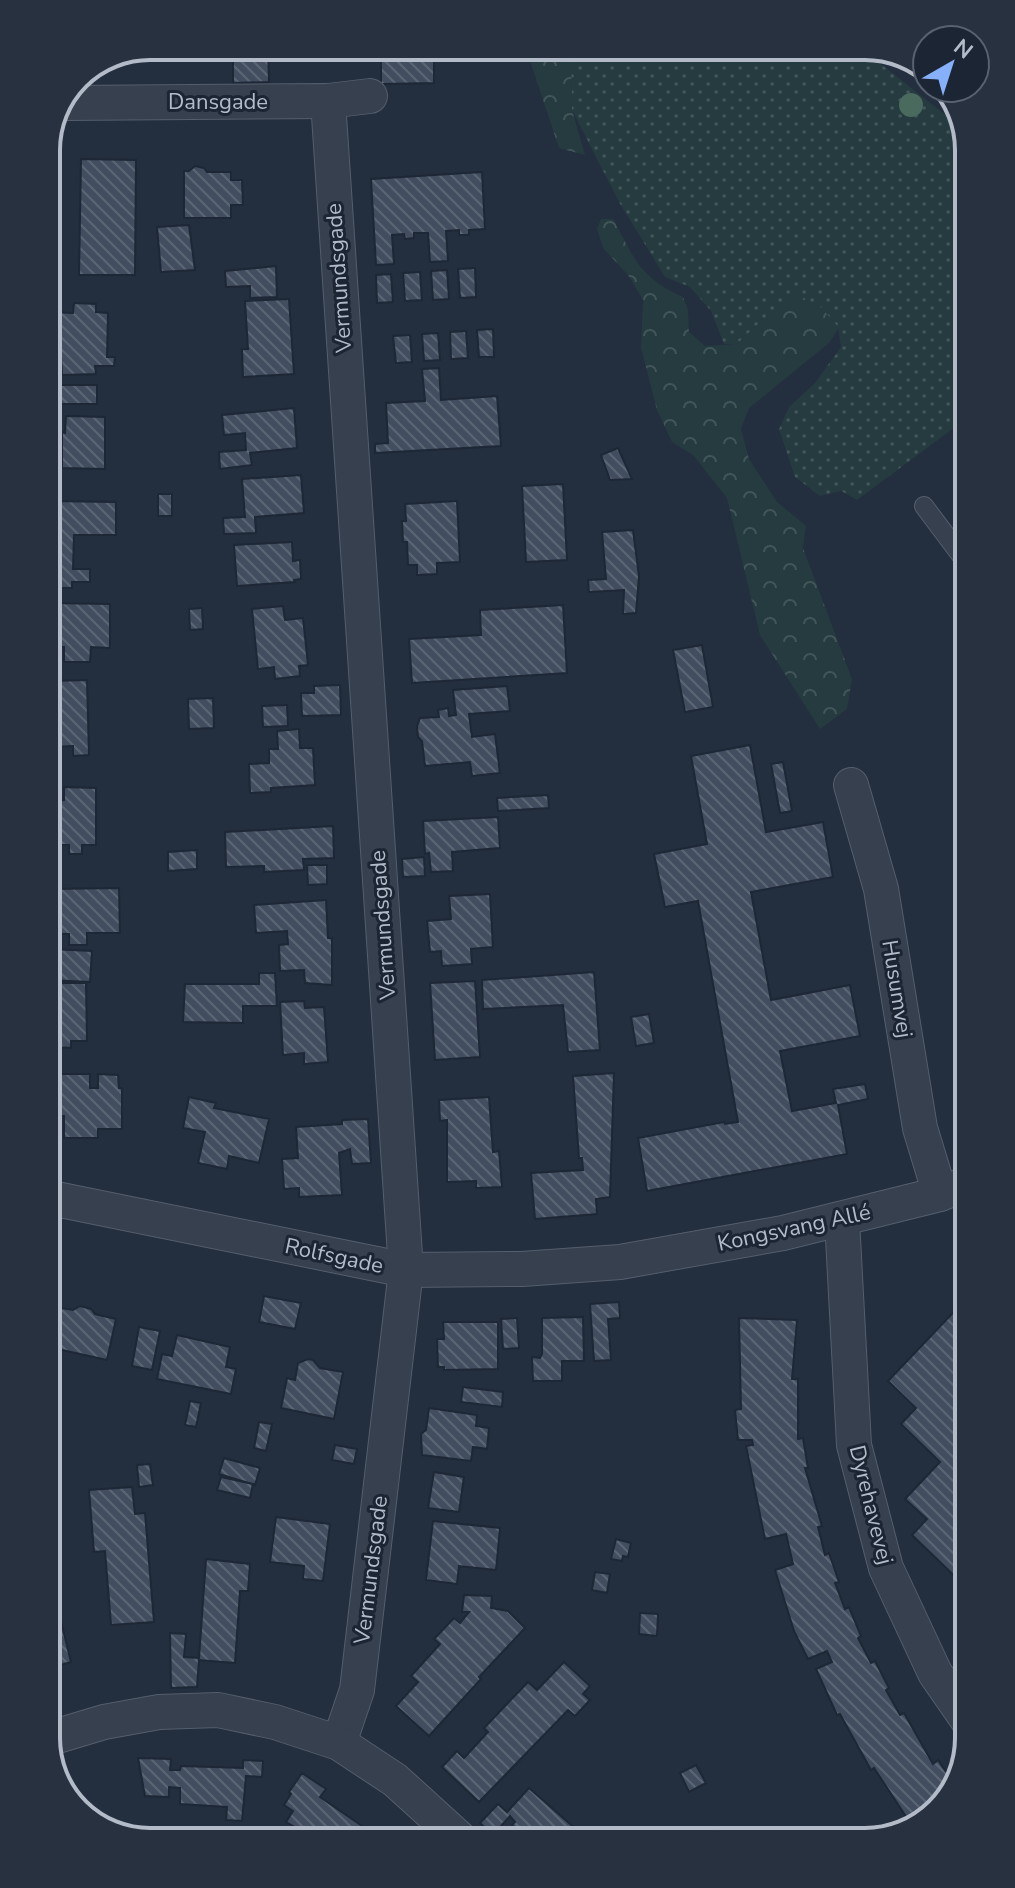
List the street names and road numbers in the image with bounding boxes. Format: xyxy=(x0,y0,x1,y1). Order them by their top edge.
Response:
street label: Dansgade xyxy=(168,87,268,117)
street label: Vermundsgade xyxy=(319,202,359,355)
street label: Vermundsgade xyxy=(363,849,403,1002)
street label: Husumvej xyxy=(874,938,920,1040)
street label: Kongsvang Allé xyxy=(715,1197,873,1259)
street label: Rolfsgade xyxy=(282,1231,386,1281)
street label: Dyrehavevej xyxy=(842,1442,900,1568)
street label: Vermundsgade xyxy=(347,1494,395,1647)

